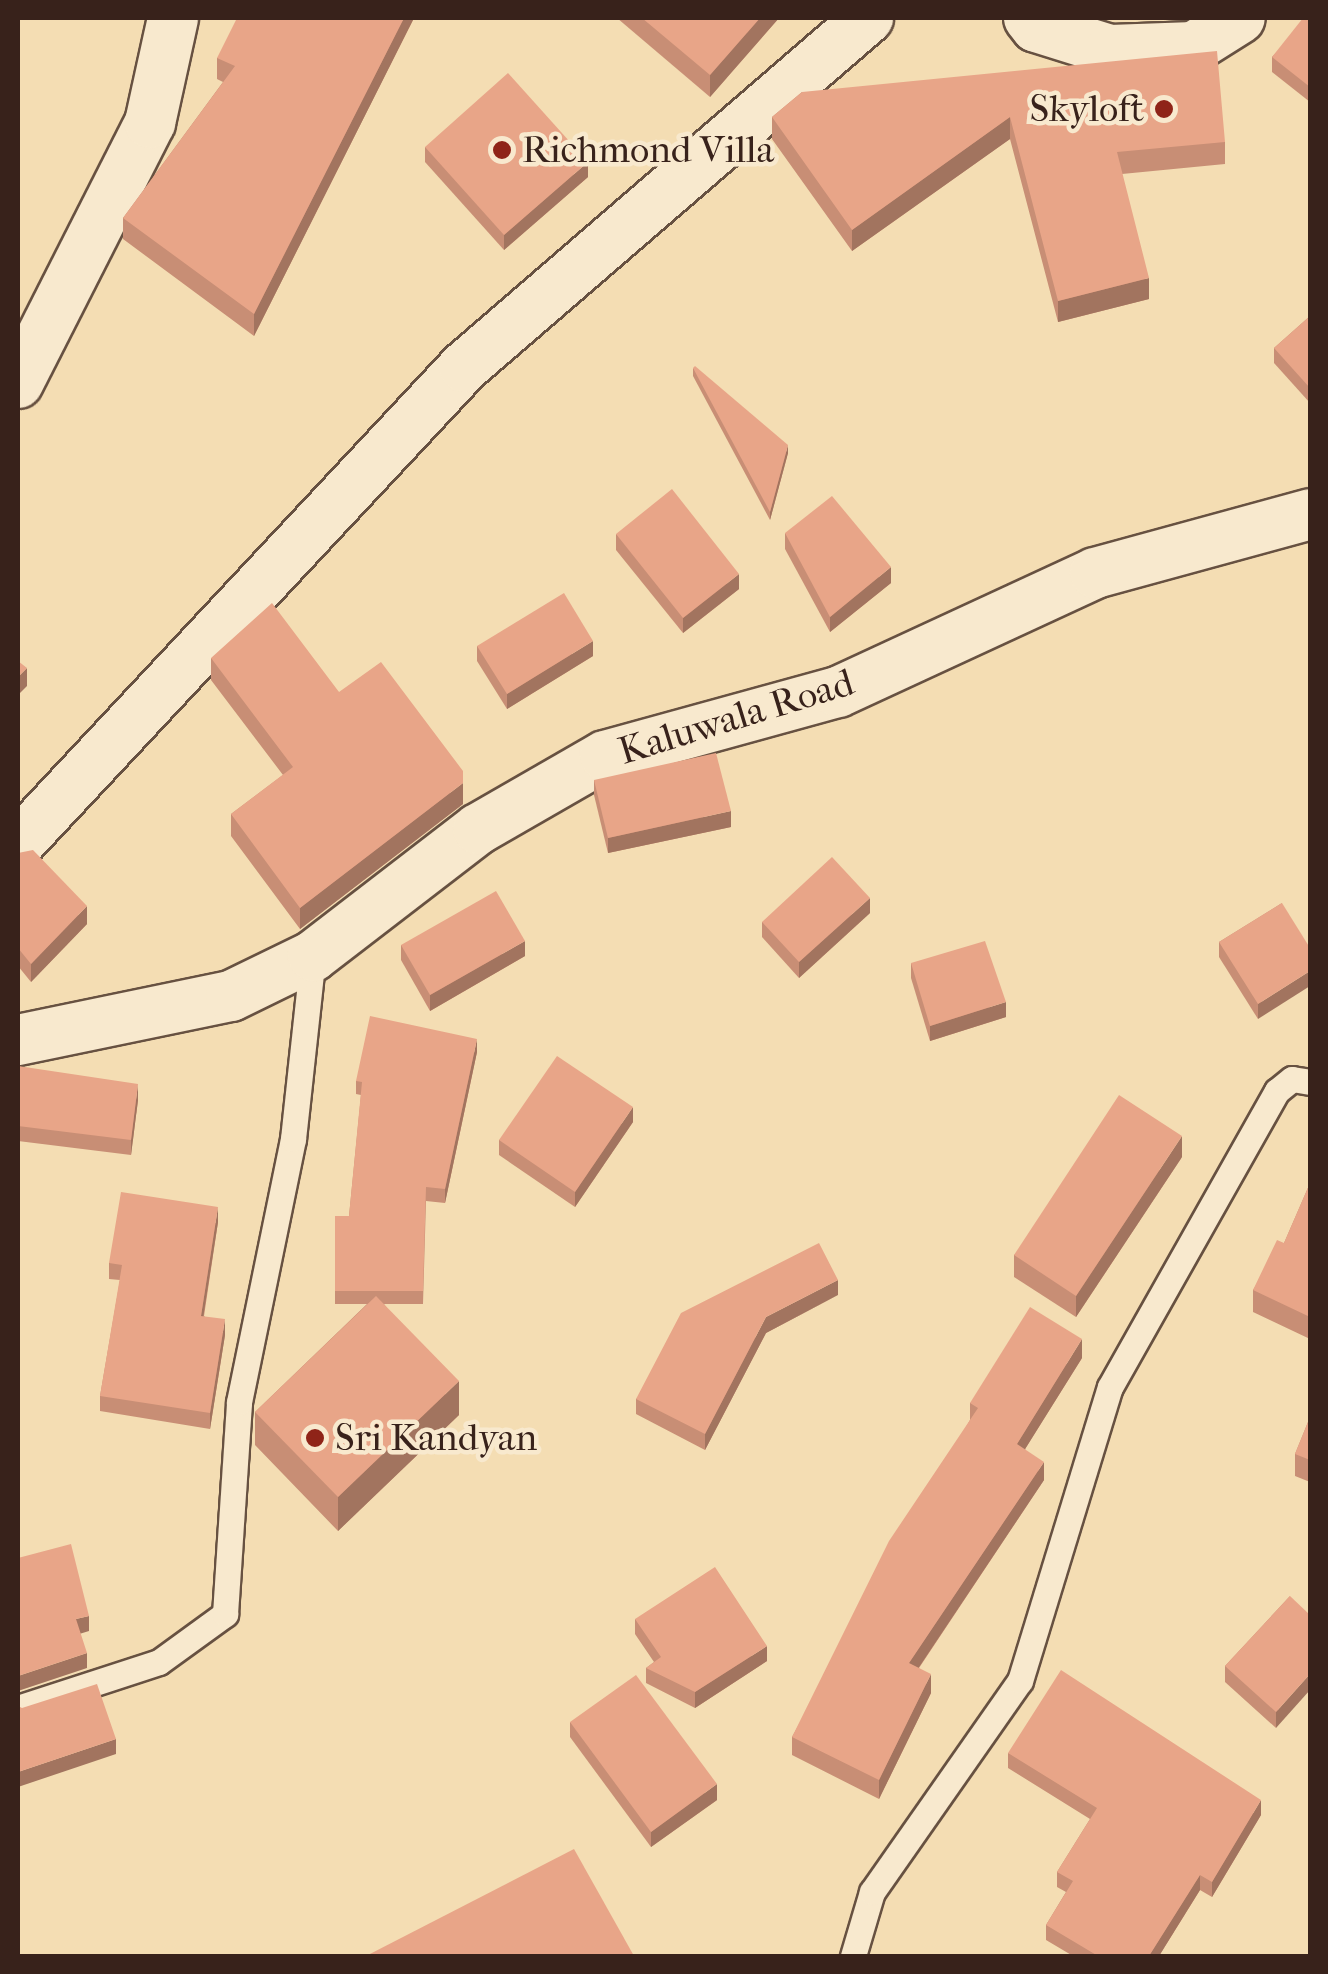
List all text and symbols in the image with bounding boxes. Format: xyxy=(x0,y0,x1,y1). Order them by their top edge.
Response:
place label: Skyloft xyxy=(1029,86,1144,132)
marker: Skyloft xyxy=(1153,98,1175,120)
place label: Richmond Villa xyxy=(522,127,774,173)
marker: Richmond Villa xyxy=(491,139,513,161)
street label: Kaluwala Road xyxy=(613,660,859,774)
place label: Sri Kandyan xyxy=(335,1415,537,1461)
marker: Sri Kandyan xyxy=(304,1427,326,1449)

